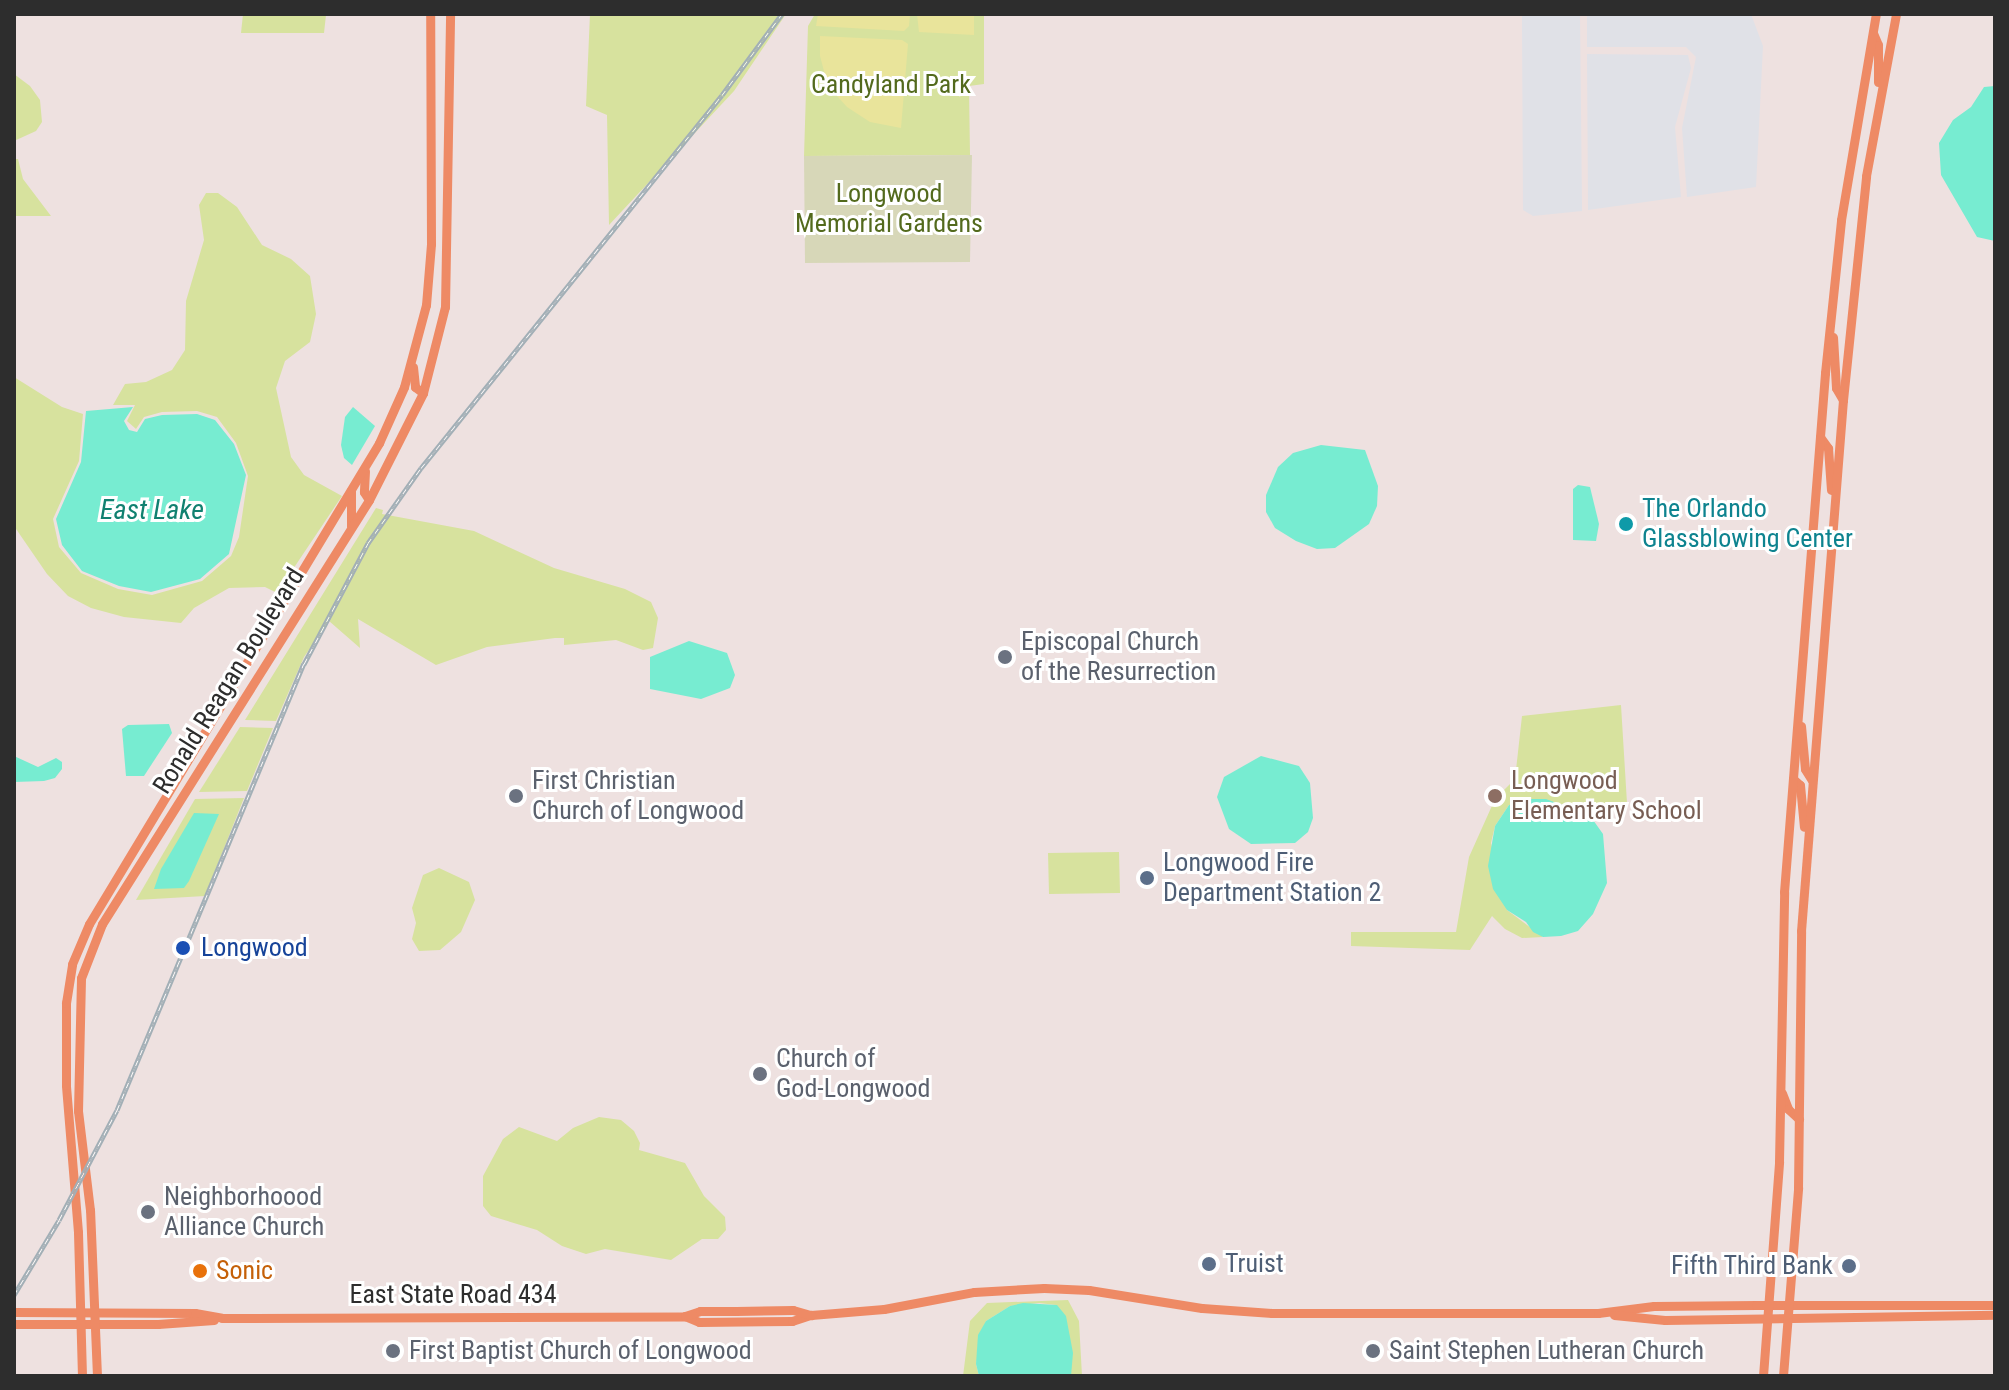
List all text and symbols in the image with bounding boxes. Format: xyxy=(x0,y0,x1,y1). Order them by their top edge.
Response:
park label: Candyland Park xyxy=(811,69,971,101)
park label: Longwood Memorial Gardens xyxy=(795,178,983,240)
water label: East Lake xyxy=(100,493,204,527)
place label: The Orlando Glassblowing Center xyxy=(1642,493,1853,554)
marker: The Orlando Glassblowing Center xyxy=(1617,515,1635,533)
street label: Ronald Reagan Boulevard xyxy=(147,562,311,800)
place label: Episcopal Church of the Resurrection xyxy=(1021,626,1216,688)
marker: Episcopal Church of the Resurrection xyxy=(996,648,1014,666)
place label: First Christian Church of Longwood xyxy=(532,765,744,826)
place label: Longwood Elementary School xyxy=(1511,765,1702,826)
marker: First Christian Church of Longwood xyxy=(507,787,525,805)
marker: Longwood Elementary School xyxy=(1486,787,1504,805)
place label: Longwood Fire Department Station 2 xyxy=(1163,847,1381,908)
marker: Longwood Fire Department Station 2 xyxy=(1138,869,1156,887)
place label: Longwood xyxy=(201,932,308,964)
marker: Longwood xyxy=(172,937,194,959)
place label: Church of God-Longwood xyxy=(776,1043,930,1104)
marker: Church of God-Longwood xyxy=(751,1065,769,1083)
place label: Neighborhoood Alliance Church xyxy=(164,1181,324,1242)
marker: Neighborhoood Alliance Church xyxy=(139,1203,157,1221)
place label: Truist xyxy=(1225,1248,1284,1280)
place label: Fifth Third Bank xyxy=(1671,1250,1833,1282)
place label: Sonic xyxy=(216,1255,273,1287)
marker: Truist xyxy=(1200,1255,1218,1273)
marker: Fifth Third Bank xyxy=(1840,1257,1858,1275)
marker: Sonic xyxy=(191,1262,209,1280)
street label: East State Road 434 xyxy=(349,1279,557,1311)
place label: First Baptist Church of Longwood xyxy=(409,1335,752,1367)
place label: Saint Stephen Lutheran Church xyxy=(1389,1335,1704,1367)
marker: First Baptist Church of Longwood xyxy=(384,1342,402,1360)
marker: Saint Stephen Lutheran Church xyxy=(1364,1342,1382,1360)

